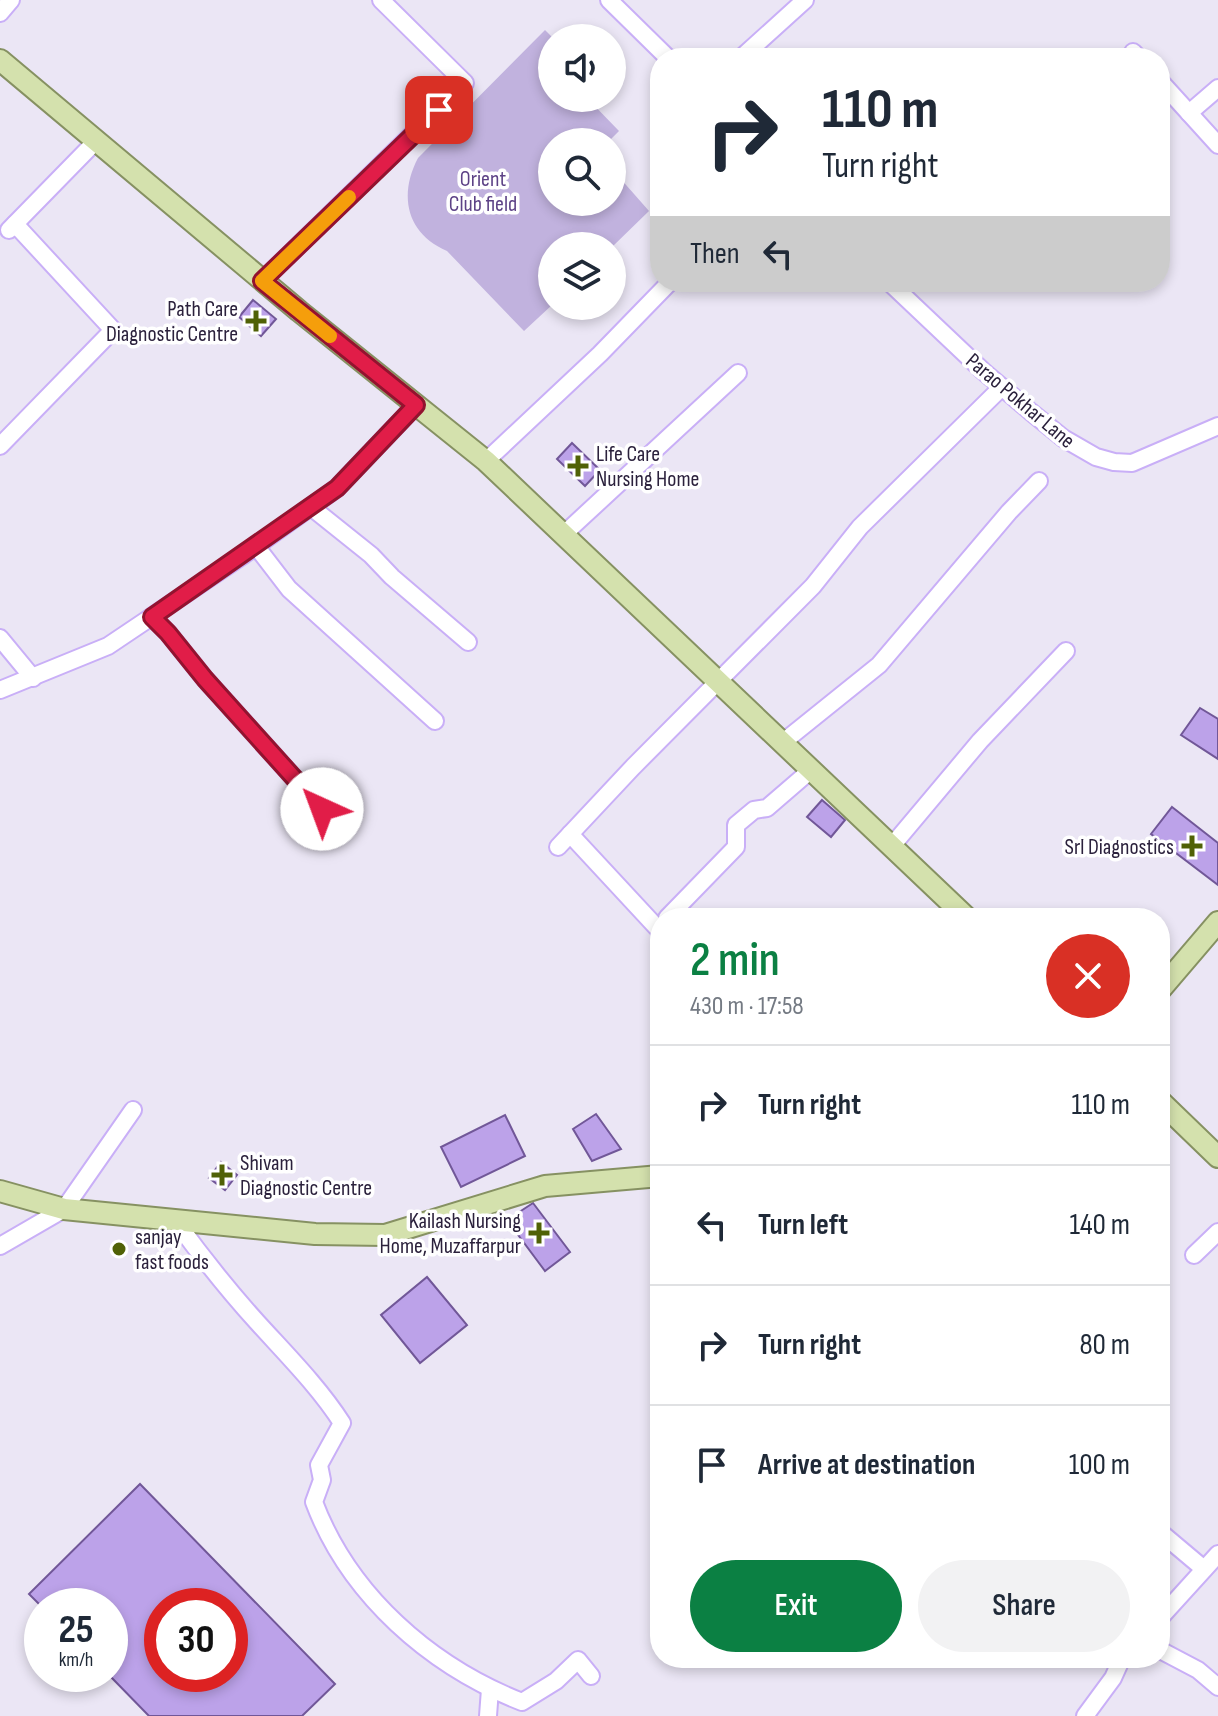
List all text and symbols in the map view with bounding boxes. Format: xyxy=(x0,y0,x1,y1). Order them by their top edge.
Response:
map controls xyxy=(538,24,626,320)
button: sound xyxy=(538,24,626,112)
pin xyxy=(405,76,473,144)
text: 110 m xyxy=(822,77,938,144)
icon: right xyxy=(690,80,794,184)
icon: arrive xyxy=(417,88,461,132)
button: search xyxy=(538,128,626,216)
text: Turn right xyxy=(822,145,939,188)
park label: Orient Club field xyxy=(449,166,517,218)
button: layers xyxy=(538,232,626,320)
icon: left xyxy=(756,232,800,276)
text: Then xyxy=(690,236,740,272)
place label: Path Care Diagnostic Centre xyxy=(106,296,238,348)
marker: Path Care Diagnostic Centre xyxy=(245,310,267,332)
street label: Parao Pokhar Lane xyxy=(960,348,1080,455)
place label: Life Care Nursing Home xyxy=(596,441,699,493)
marker: Life Care Nursing Home xyxy=(567,455,589,477)
position arrow xyxy=(280,767,364,851)
place label: Srl Diagnostics xyxy=(1065,834,1174,861)
marker: Srl Diagnostics xyxy=(1181,835,1203,857)
text: 2 min xyxy=(690,932,780,989)
button: close xyxy=(1046,934,1130,1018)
text: 430 m · 17:58 xyxy=(690,991,804,1022)
icon: right xyxy=(690,1083,734,1127)
text: Turn right xyxy=(758,1087,861,1123)
text: 110 m xyxy=(1072,1087,1130,1123)
place label: Shivam Diagnostic Centre xyxy=(240,1150,372,1202)
marker: Shivam Diagnostic Centre xyxy=(211,1164,233,1186)
icon: left xyxy=(690,1203,734,1247)
text: Turn left xyxy=(758,1207,848,1243)
text: 140 m xyxy=(1070,1207,1130,1243)
place label: Kailash Nursing Home, Muzaffarpur xyxy=(380,1208,521,1260)
marker: Kailash Nursing Home, Muzaffarpur xyxy=(528,1222,550,1244)
place label: sanjay fast foods xyxy=(135,1224,209,1276)
marker: sanjay fast foods xyxy=(110,1240,128,1258)
icon: right xyxy=(690,1323,734,1367)
text: Turn right xyxy=(758,1327,861,1363)
text: 80 m xyxy=(1079,1327,1130,1363)
icon: arrive xyxy=(690,1443,734,1487)
text: Arrive at destination xyxy=(758,1447,975,1483)
text: 100 m xyxy=(1069,1447,1130,1483)
button: Exit xyxy=(690,1560,902,1652)
button: Share xyxy=(918,1560,1130,1652)
speed limit sign: 30 xyxy=(144,1588,248,1692)
text: 25 xyxy=(58,1606,94,1654)
text: km/h xyxy=(59,1648,93,1672)

